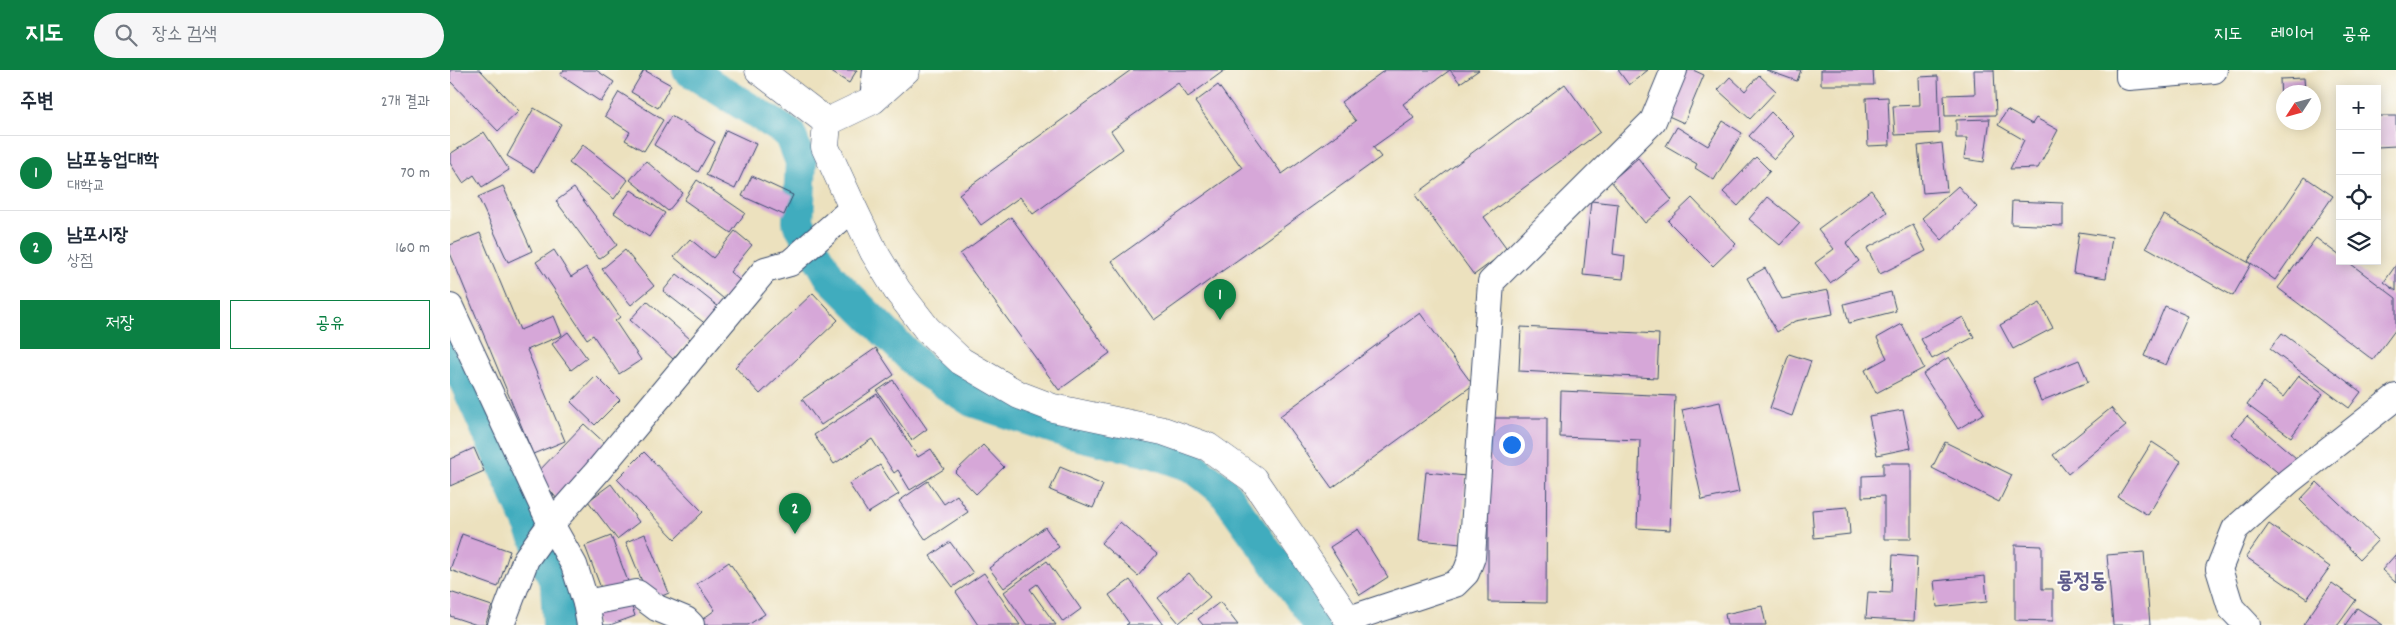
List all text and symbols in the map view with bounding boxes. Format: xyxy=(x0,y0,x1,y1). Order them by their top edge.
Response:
search box xyxy=(94,13,444,58)
text: 지도 xyxy=(25,18,64,52)
icon: search xyxy=(112,21,140,49)
text: 장소 검색 xyxy=(152,22,217,49)
text: 지도 xyxy=(2214,23,2243,48)
text: 레이어 xyxy=(2271,23,2314,48)
text: 공유 xyxy=(2342,23,2371,48)
north arrow xyxy=(2276,85,2321,130)
map controls xyxy=(2336,85,2381,265)
button: + xyxy=(2336,85,2381,130)
text: 주변 xyxy=(20,88,54,118)
text: 2개 결과 xyxy=(381,91,430,114)
button: − xyxy=(2336,130,2381,175)
text: 남포농업대학 xyxy=(67,148,159,175)
text: 1 xyxy=(34,162,38,185)
text: 70 m xyxy=(400,162,430,185)
text: 대학교 xyxy=(67,175,106,198)
button: locate xyxy=(2336,175,2381,220)
button: layers xyxy=(2336,220,2381,265)
text: 남포시장 xyxy=(67,223,128,250)
text: 2 xyxy=(33,237,40,260)
text: 160 m xyxy=(395,237,430,260)
text: 상점 xyxy=(67,250,93,273)
pin: 1 xyxy=(1204,279,1236,320)
button: 저장 xyxy=(20,300,220,349)
button: 공유 xyxy=(230,300,430,349)
your location xyxy=(1499,432,1525,458)
pin: 2 xyxy=(779,493,811,534)
district label: 룡정동 xyxy=(2057,568,2107,598)

